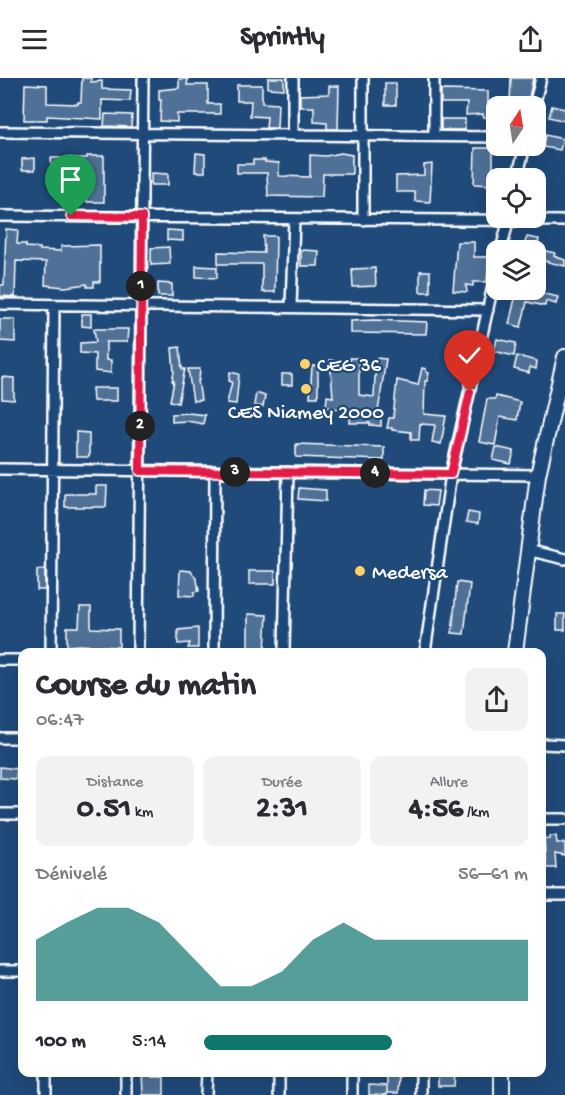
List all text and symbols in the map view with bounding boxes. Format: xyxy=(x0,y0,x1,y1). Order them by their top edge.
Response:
icon: menu xyxy=(18,23,51,56)
text: Sprintly xyxy=(240,23,325,55)
icon: share xyxy=(514,23,547,56)
north arrow xyxy=(486,96,546,156)
map controls xyxy=(486,96,546,300)
pin xyxy=(45,154,96,216)
icon: arrive xyxy=(54,163,87,196)
button: locate xyxy=(486,168,546,228)
button: layers xyxy=(486,240,546,300)
pin: 1 xyxy=(126,271,156,301)
text: 1 xyxy=(138,276,144,295)
pin xyxy=(444,330,495,392)
icon: check xyxy=(453,339,486,372)
place label: CEG 36 xyxy=(317,355,382,380)
marker: CEG 36 xyxy=(298,357,312,371)
marker: CES Niamey 2000 xyxy=(299,382,313,396)
place label: CES Niamey 2000 xyxy=(228,402,384,427)
pin: 2 xyxy=(125,411,155,441)
text: 2 xyxy=(136,416,144,435)
pin: 3 xyxy=(220,457,250,487)
pin: 4 xyxy=(360,458,390,488)
text: 3 xyxy=(231,462,239,481)
text: 4 xyxy=(371,463,379,482)
place label: Medersa xyxy=(372,562,449,587)
marker: Medersa xyxy=(353,564,367,578)
text: Course du matin xyxy=(36,668,256,706)
button: share xyxy=(465,668,528,731)
text: 06:47 xyxy=(36,710,84,733)
text: Distance xyxy=(87,774,143,793)
text: Durée xyxy=(262,774,302,793)
text: Allure xyxy=(430,774,468,793)
text: 0.51 xyxy=(77,793,131,828)
text: 2:31 xyxy=(256,793,308,828)
text: 4:56 xyxy=(409,793,463,828)
text: km xyxy=(131,804,153,823)
text: /km xyxy=(463,804,489,823)
text: Dénivelé xyxy=(36,864,107,887)
text: 56–61 m xyxy=(458,864,528,887)
text: 100 m xyxy=(36,1031,86,1054)
text: 5:14 xyxy=(132,1031,166,1054)

